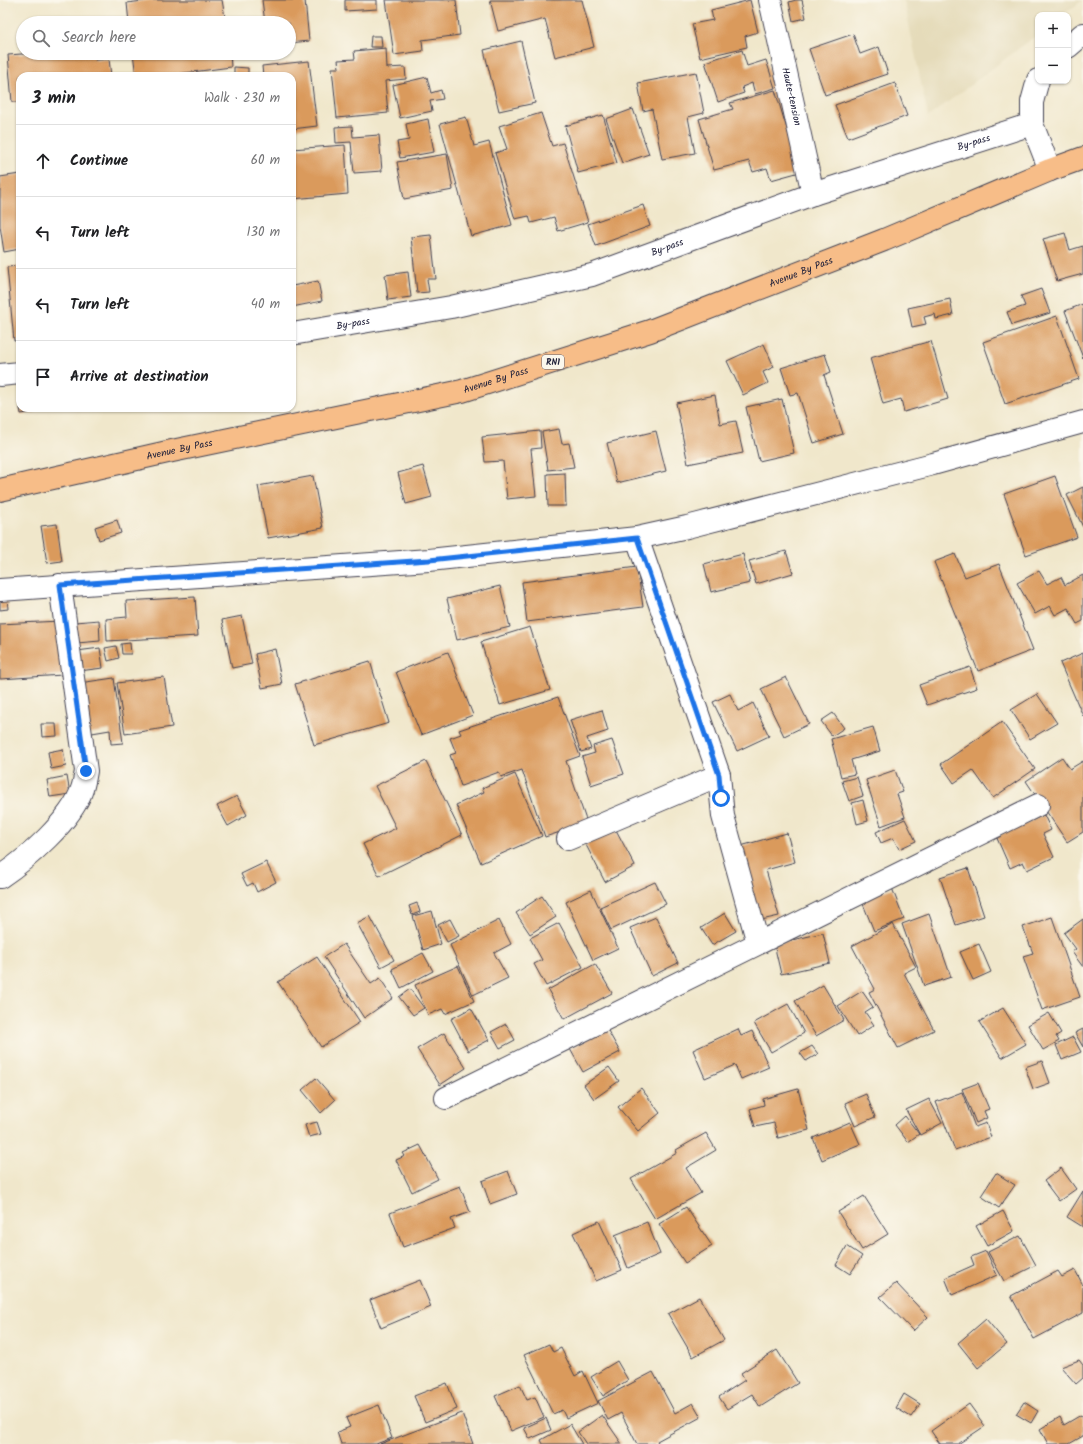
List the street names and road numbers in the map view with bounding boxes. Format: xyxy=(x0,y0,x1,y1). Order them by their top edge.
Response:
street label: Haute-tension xyxy=(777,66,806,127)
street label: By-pass xyxy=(955,130,993,155)
street label: By-pass xyxy=(649,234,687,261)
street label: Avenue By Pass xyxy=(767,252,836,292)
street label: By-pass xyxy=(335,313,372,334)
road number: RN1 xyxy=(542,355,564,369)
street label: Avenue By Pass xyxy=(461,362,531,398)
street label: Avenue By Pass xyxy=(145,435,215,465)

